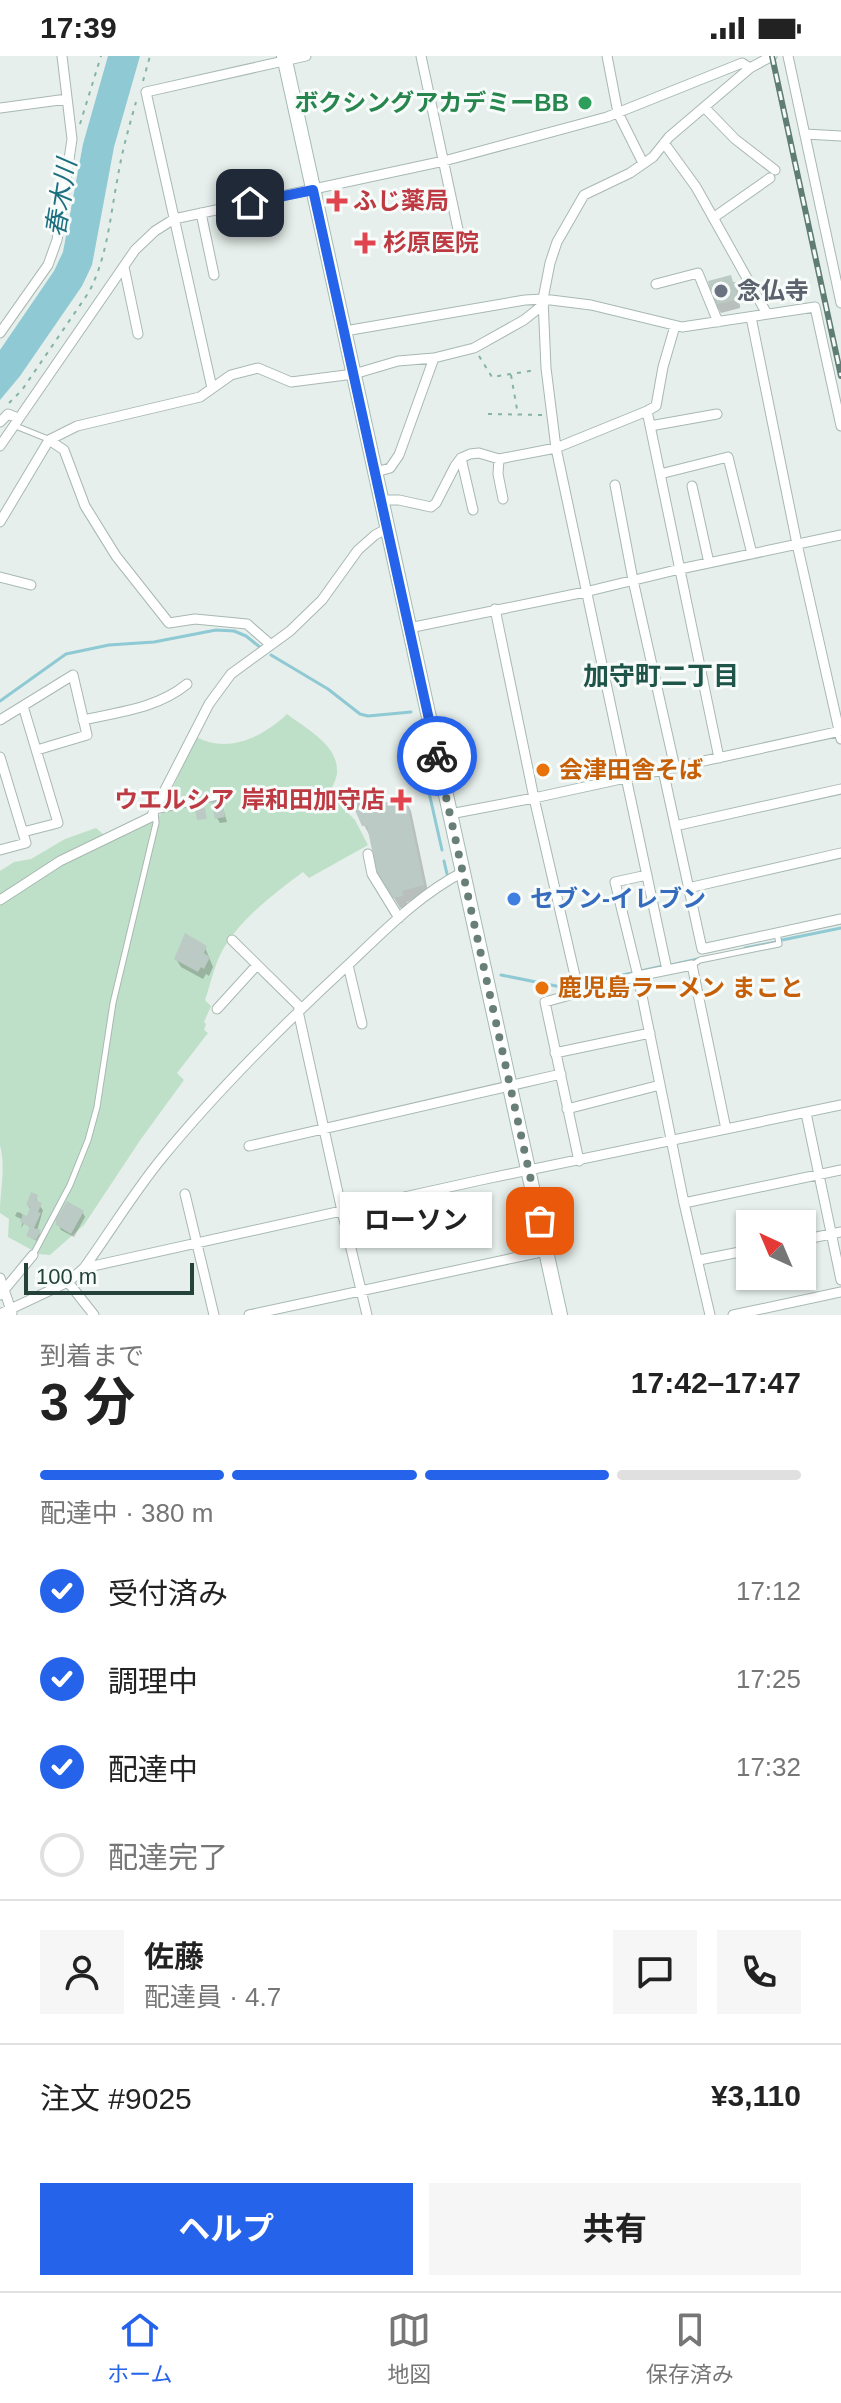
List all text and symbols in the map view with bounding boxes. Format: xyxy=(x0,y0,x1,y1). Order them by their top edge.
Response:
text: 17:39 xyxy=(40,11,117,44)
place label: ボクシングアカデミーBB xyxy=(294,89,569,116)
marker: ボクシングアカデミーBB xyxy=(576,94,594,112)
water label: 春木川 xyxy=(40,154,82,239)
pin xyxy=(216,169,284,237)
icon: home xyxy=(228,181,272,225)
place label: ふじ薬局 xyxy=(353,187,449,214)
marker: ふじ薬局 xyxy=(328,192,346,210)
place label: 杉原医院 xyxy=(383,229,479,256)
marker: 杉原医院 xyxy=(354,232,376,254)
place label: 念仏寺 xyxy=(737,277,809,304)
marker: 念仏寺 xyxy=(712,282,730,300)
district label: 加守町二丁目 xyxy=(583,661,739,691)
courier xyxy=(397,716,477,796)
icon: bike xyxy=(415,734,459,778)
place label: 会津田舎そば xyxy=(559,756,703,783)
marker: 会津田舎そば xyxy=(534,761,552,779)
place label: ウエルシア 岸和田加守店 xyxy=(114,786,385,813)
marker: ウエルシア 岸和田加守店 xyxy=(392,791,410,809)
place label: セブン-イレブン xyxy=(530,885,706,912)
marker: セブン-イレブン xyxy=(505,890,523,908)
place label: 鹿児島ラーメン まこと xyxy=(558,974,804,1001)
marker: 鹿児島ラーメン まこと xyxy=(533,979,551,997)
pin xyxy=(506,1187,574,1255)
callout: ローソン xyxy=(340,1193,492,1249)
icon: bag xyxy=(518,1199,562,1243)
text: ローソン xyxy=(364,1205,468,1235)
north arrow xyxy=(736,1210,816,1290)
map controls xyxy=(736,1210,816,1290)
scale bar xyxy=(24,1259,194,1295)
text: 100 m xyxy=(36,1264,97,1289)
text: 到着まで xyxy=(40,1341,144,1371)
text: 17:42–17:47 xyxy=(631,1366,801,1399)
text: 3 分 xyxy=(40,1373,135,1431)
text: 配達中 · 380 m xyxy=(40,1498,213,1528)
icon: check xyxy=(40,1569,84,1613)
text: 17:12 xyxy=(736,1576,801,1606)
text: 受付済み xyxy=(108,1577,228,1610)
icon: check xyxy=(40,1657,84,1701)
text: 17:25 xyxy=(736,1664,801,1694)
text: 調理中 xyxy=(108,1665,198,1698)
icon: check xyxy=(40,1745,84,1789)
text: 17:32 xyxy=(736,1752,801,1782)
text: 配達中 xyxy=(108,1753,198,1786)
text: 配達完了 xyxy=(108,1841,228,1874)
button: person xyxy=(40,1930,124,2014)
button: chat xyxy=(613,1930,697,2014)
button: phone xyxy=(717,1930,801,2014)
text: 佐藤 xyxy=(144,1940,204,1973)
text: 配達員 · 4.7 xyxy=(144,1982,281,2012)
text: ¥3,110 xyxy=(711,2079,801,2112)
text: 注文 #9025 xyxy=(40,2082,192,2115)
button: ヘルプ xyxy=(40,2183,413,2275)
button: 共有 xyxy=(429,2183,801,2275)
tab: ホーム xyxy=(107,2308,173,2388)
tab: 地図 xyxy=(387,2308,431,2388)
tab: 保存済み xyxy=(646,2308,734,2388)

